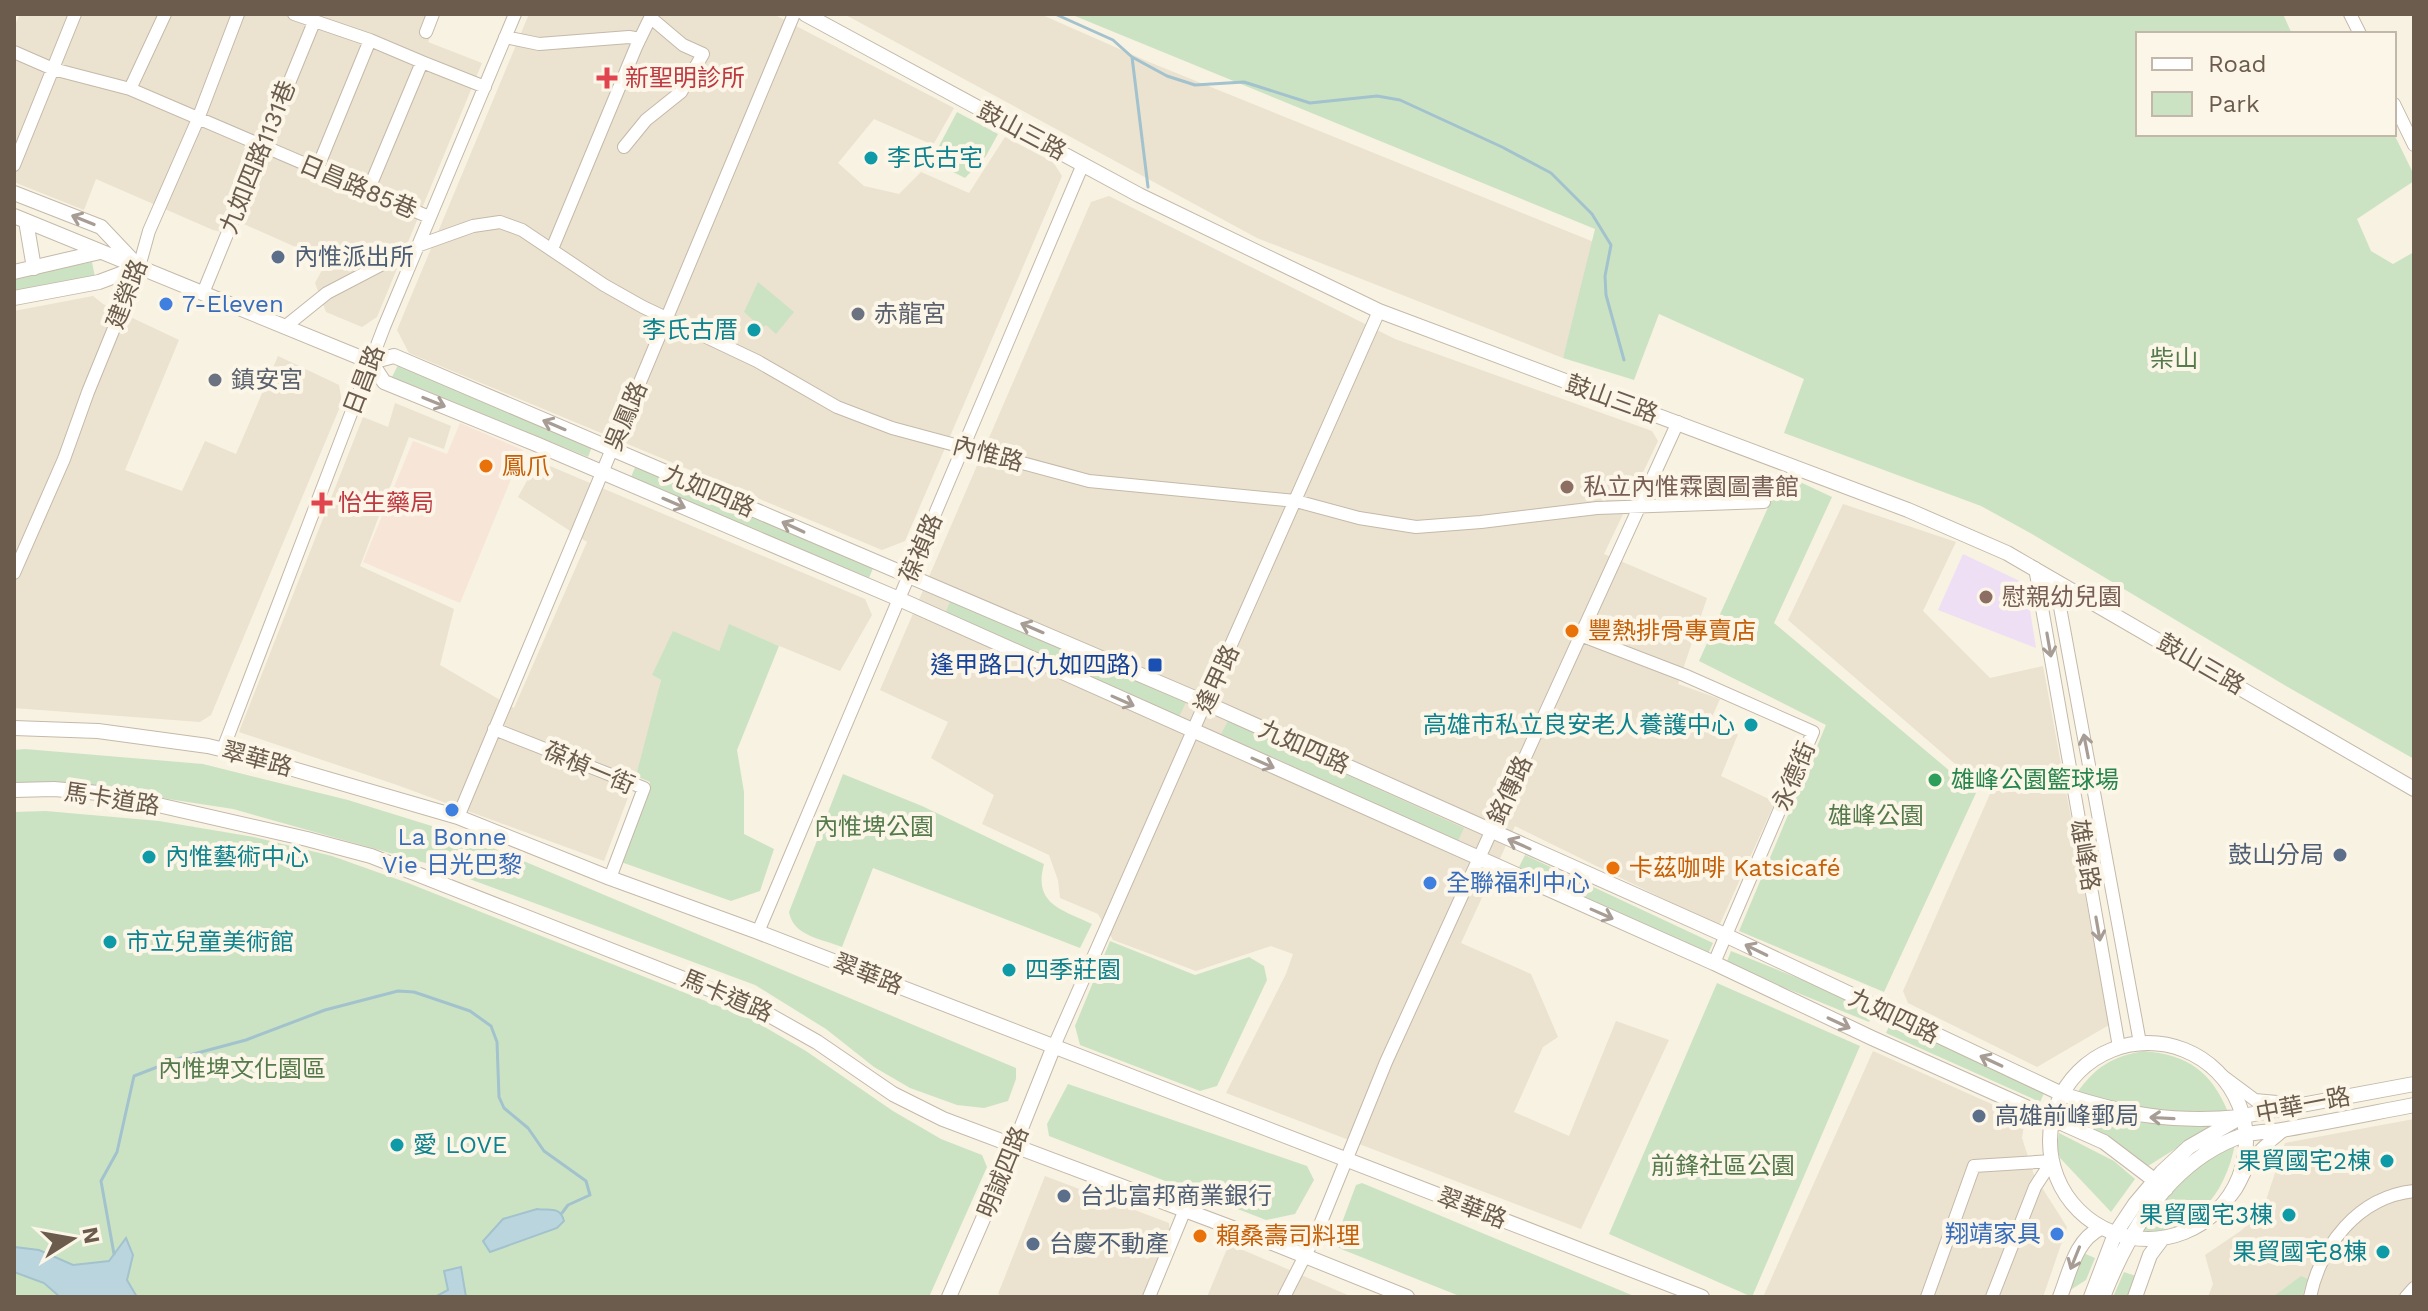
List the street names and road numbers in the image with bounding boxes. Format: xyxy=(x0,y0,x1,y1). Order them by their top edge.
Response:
street label: 九如四路1131巷 xyxy=(215,77,301,237)
street label: 鼓山三路 xyxy=(973,96,1071,166)
street label: 日昌路85巷 xyxy=(295,150,421,224)
street label: 建榮路 xyxy=(101,255,153,333)
street label: 日昌路 xyxy=(338,341,390,419)
street label: 鼓山三路 xyxy=(1562,369,1662,429)
street label: 吳鳳路 xyxy=(599,377,653,455)
street label: 內惟路 xyxy=(950,431,1026,477)
street label: 九如四路 xyxy=(659,459,759,523)
street label: 葆禎路 xyxy=(894,509,948,587)
street label: 鼓山三路 xyxy=(2152,628,2250,700)
street label: 逢甲路 xyxy=(1189,640,1245,718)
street label: 九如四路 xyxy=(1254,715,1354,779)
street label: 翠華路 xyxy=(219,736,295,782)
street label: 葆楨一街 xyxy=(539,736,639,800)
street label: 永德街 xyxy=(1767,737,1821,815)
street label: 銘傳路 xyxy=(1482,751,1538,829)
street label: 馬卡道路 xyxy=(62,778,162,820)
street label: 雄峰路 xyxy=(2065,817,2105,893)
street label: 翠華路 xyxy=(829,948,907,1000)
street label: 馬卡道路 xyxy=(677,964,777,1028)
street label: 九如四路 xyxy=(1845,983,1943,1049)
street label: 中華一路 xyxy=(2253,1082,2353,1128)
street label: 明誠四路 xyxy=(972,1122,1034,1222)
street label: 翠華路 xyxy=(1433,1182,1511,1234)

